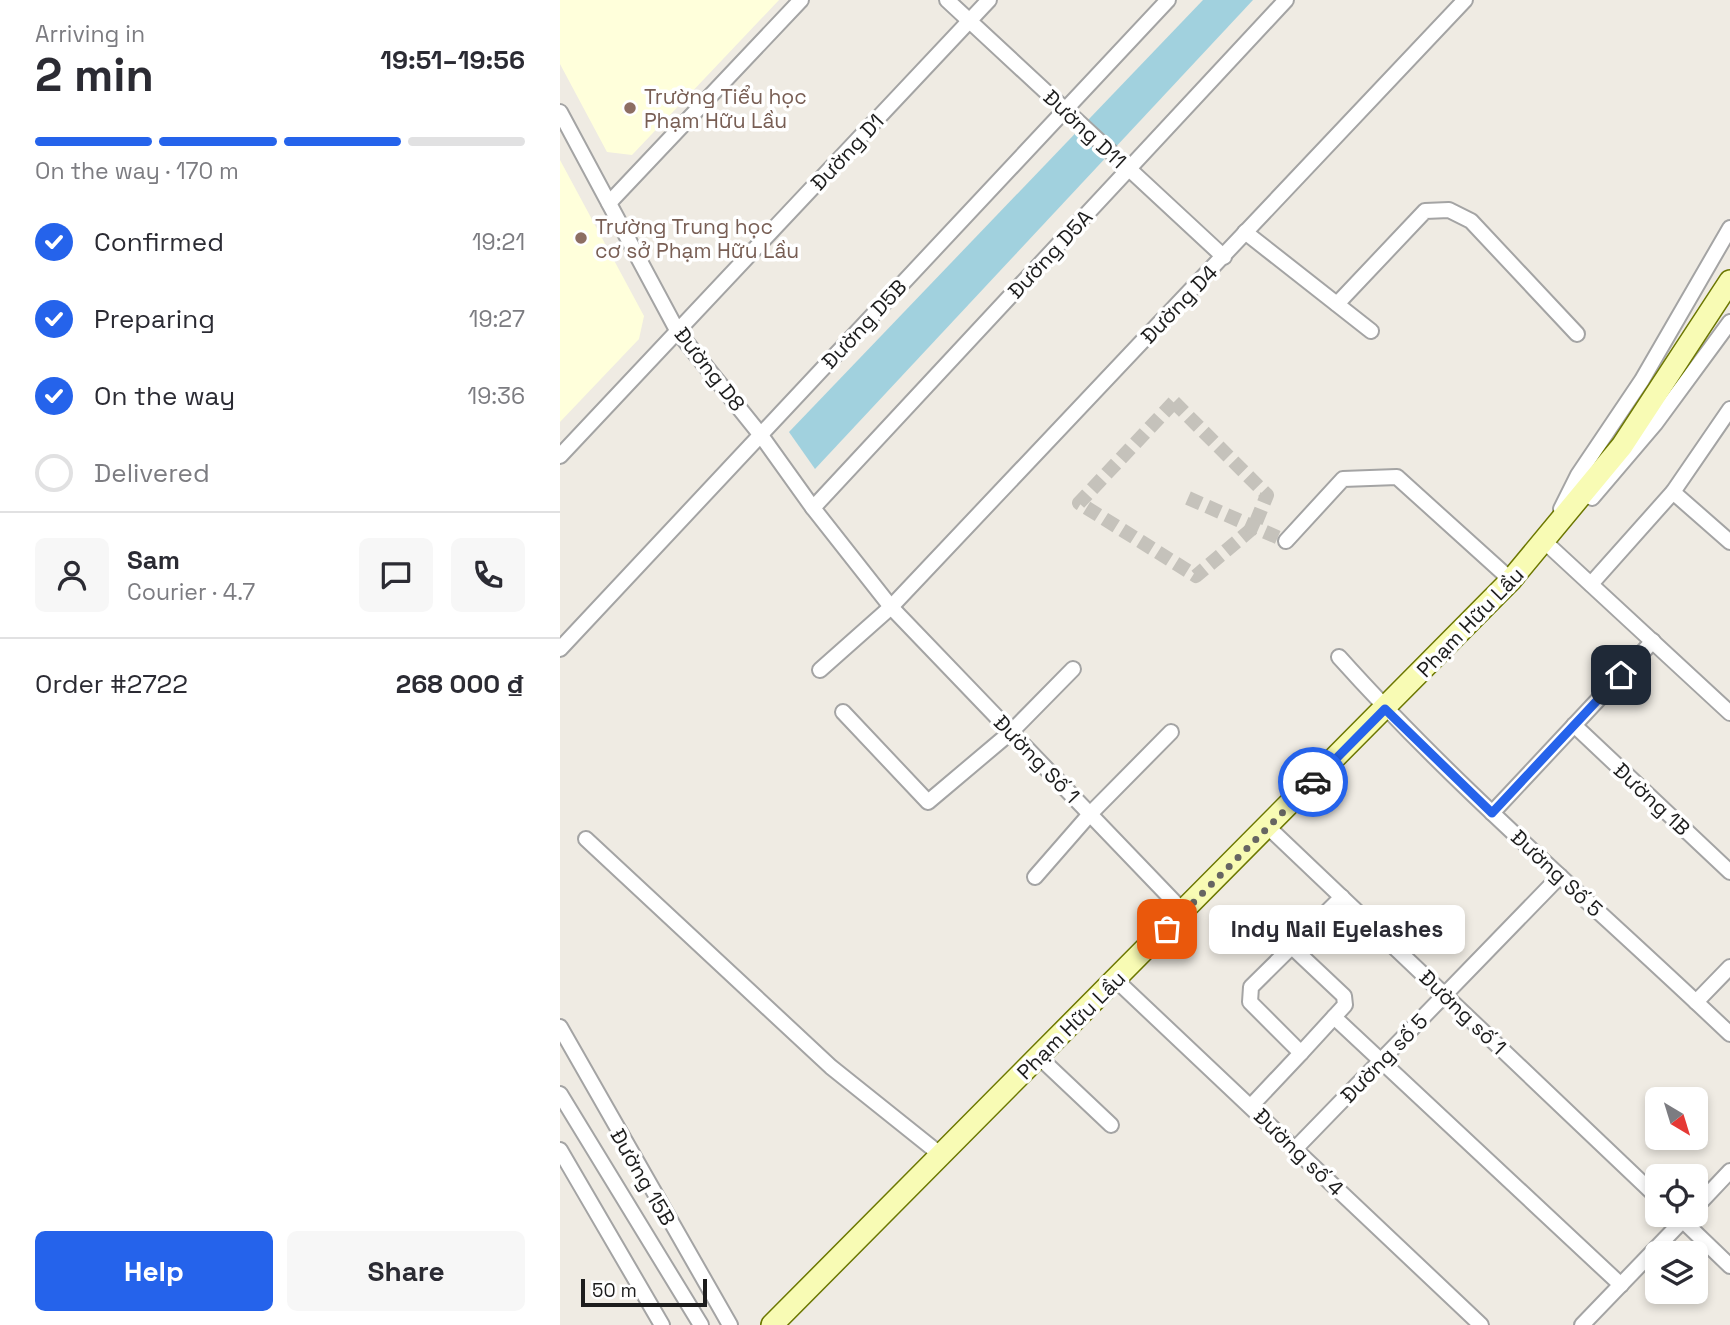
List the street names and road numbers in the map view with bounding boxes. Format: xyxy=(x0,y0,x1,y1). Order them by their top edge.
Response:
street label: Đường D11 xyxy=(1038,84,1132,174)
street label: Đường D1 xyxy=(805,108,889,196)
street label: Đường D5A xyxy=(1002,204,1098,304)
street label: Đường D4 xyxy=(1135,259,1223,349)
street label: Đường D5B xyxy=(816,274,912,374)
street label: Đường D8 xyxy=(669,322,751,416)
street label: Phạm Hữu Lầu xyxy=(1411,561,1529,683)
street label: Đường Số 1 xyxy=(988,709,1086,809)
street label: Đường 1B xyxy=(1608,757,1696,841)
street label: Đường Số 5 xyxy=(1505,824,1609,922)
street label: Đường số 1 xyxy=(1414,964,1512,1060)
street label: Phạm Hữu Lầu xyxy=(1011,965,1131,1085)
street label: Đường số 5 xyxy=(1335,1008,1433,1108)
street label: Đường số 4 xyxy=(1248,1102,1350,1202)
street label: Đường 15B xyxy=(604,1124,682,1230)

